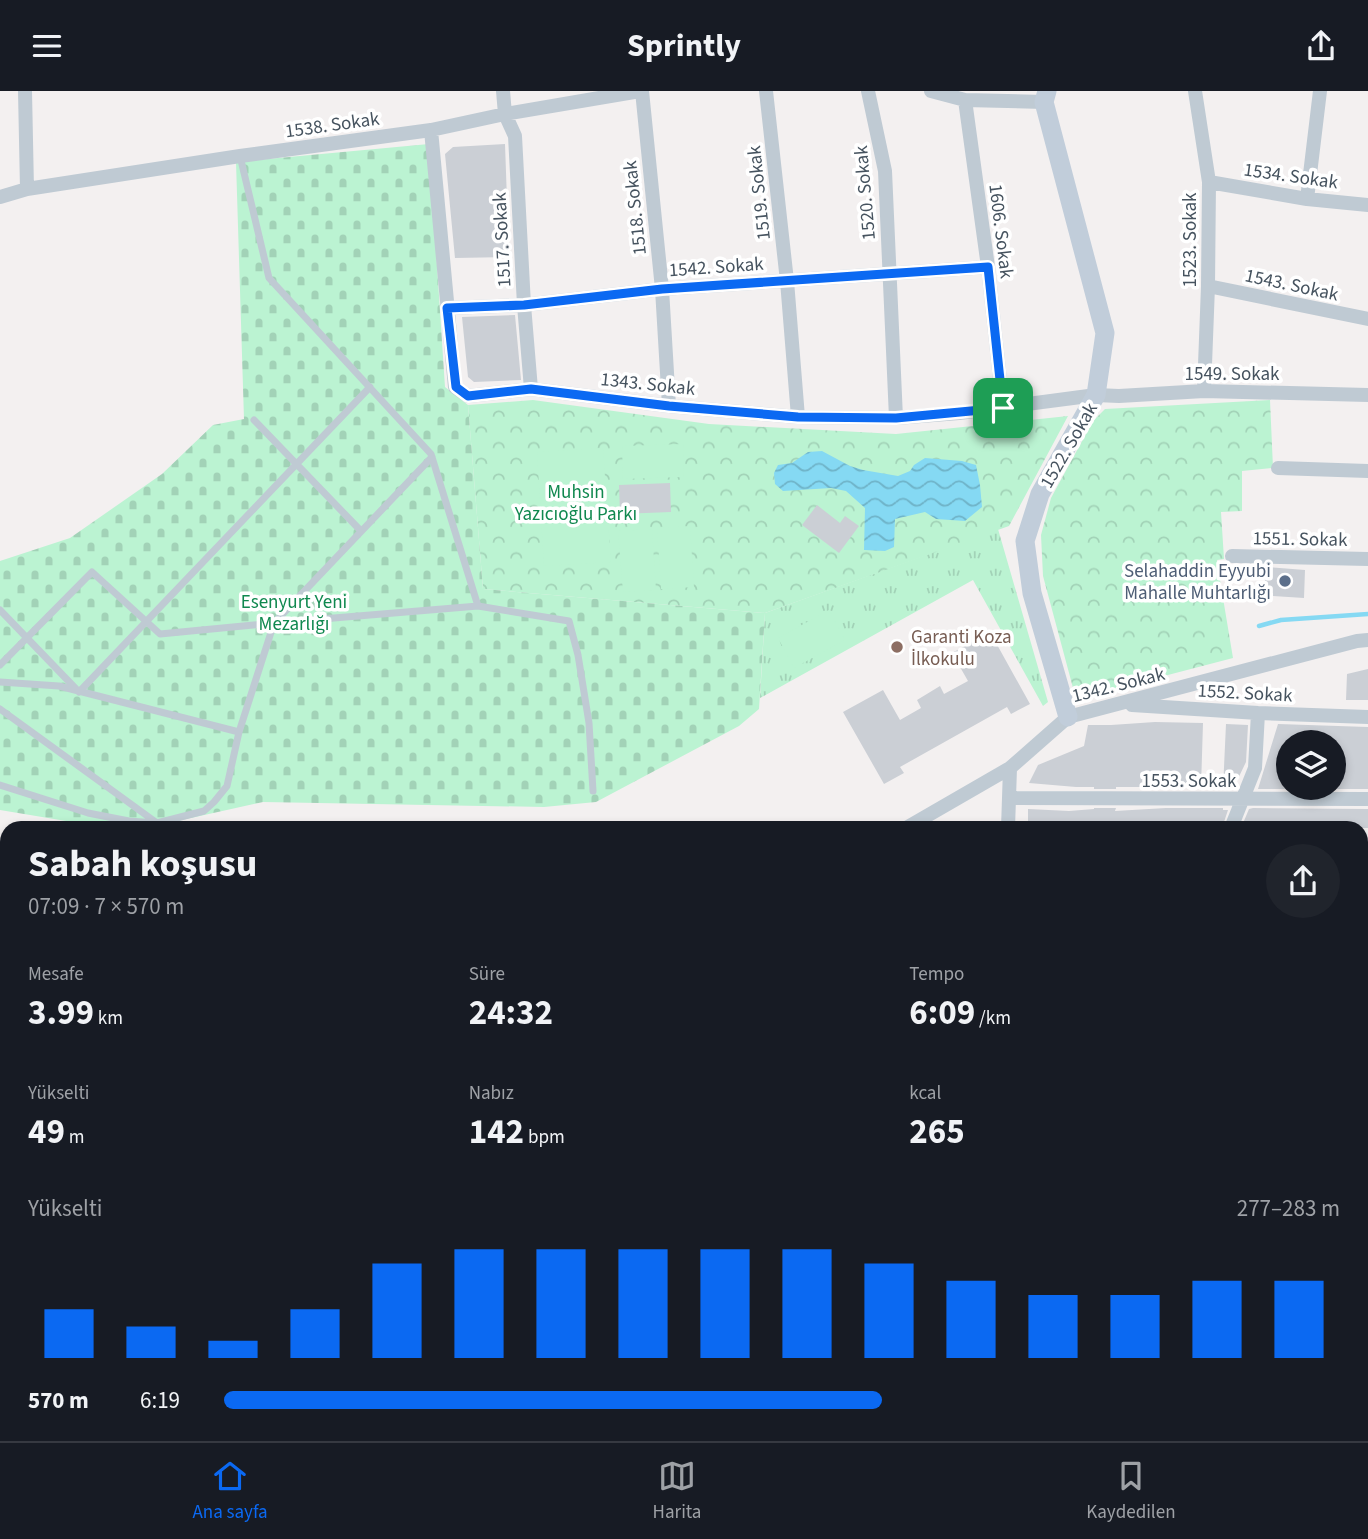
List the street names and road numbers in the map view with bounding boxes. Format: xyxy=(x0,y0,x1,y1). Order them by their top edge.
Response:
street label: 1538. Sokak xyxy=(283,105,382,145)
street label: 1519. Sokak xyxy=(741,144,778,241)
street label: 1520. Sokak xyxy=(848,144,883,241)
street label: 1534. Sokak xyxy=(1242,157,1340,197)
street label: 1518. Sokak xyxy=(617,159,654,256)
street label: 1606. Sokak xyxy=(981,182,1020,281)
street label: 1517. Sokak xyxy=(487,191,518,288)
street label: 1523. Sokak xyxy=(1177,192,1204,287)
street label: 1542. Sokak xyxy=(668,251,765,284)
street label: 1543. Sokak xyxy=(1242,262,1342,309)
street label: 1549. Sokak xyxy=(1185,361,1280,388)
street label: 1343. Sokak xyxy=(599,366,697,403)
street label: 1522. Sokak xyxy=(1034,397,1105,494)
street label: 1551. Sokak xyxy=(1252,525,1348,554)
street label: 1342. Sokak xyxy=(1069,661,1168,710)
street label: 1552. Sokak xyxy=(1197,678,1294,709)
street label: 1553. Sokak xyxy=(1142,768,1237,795)

